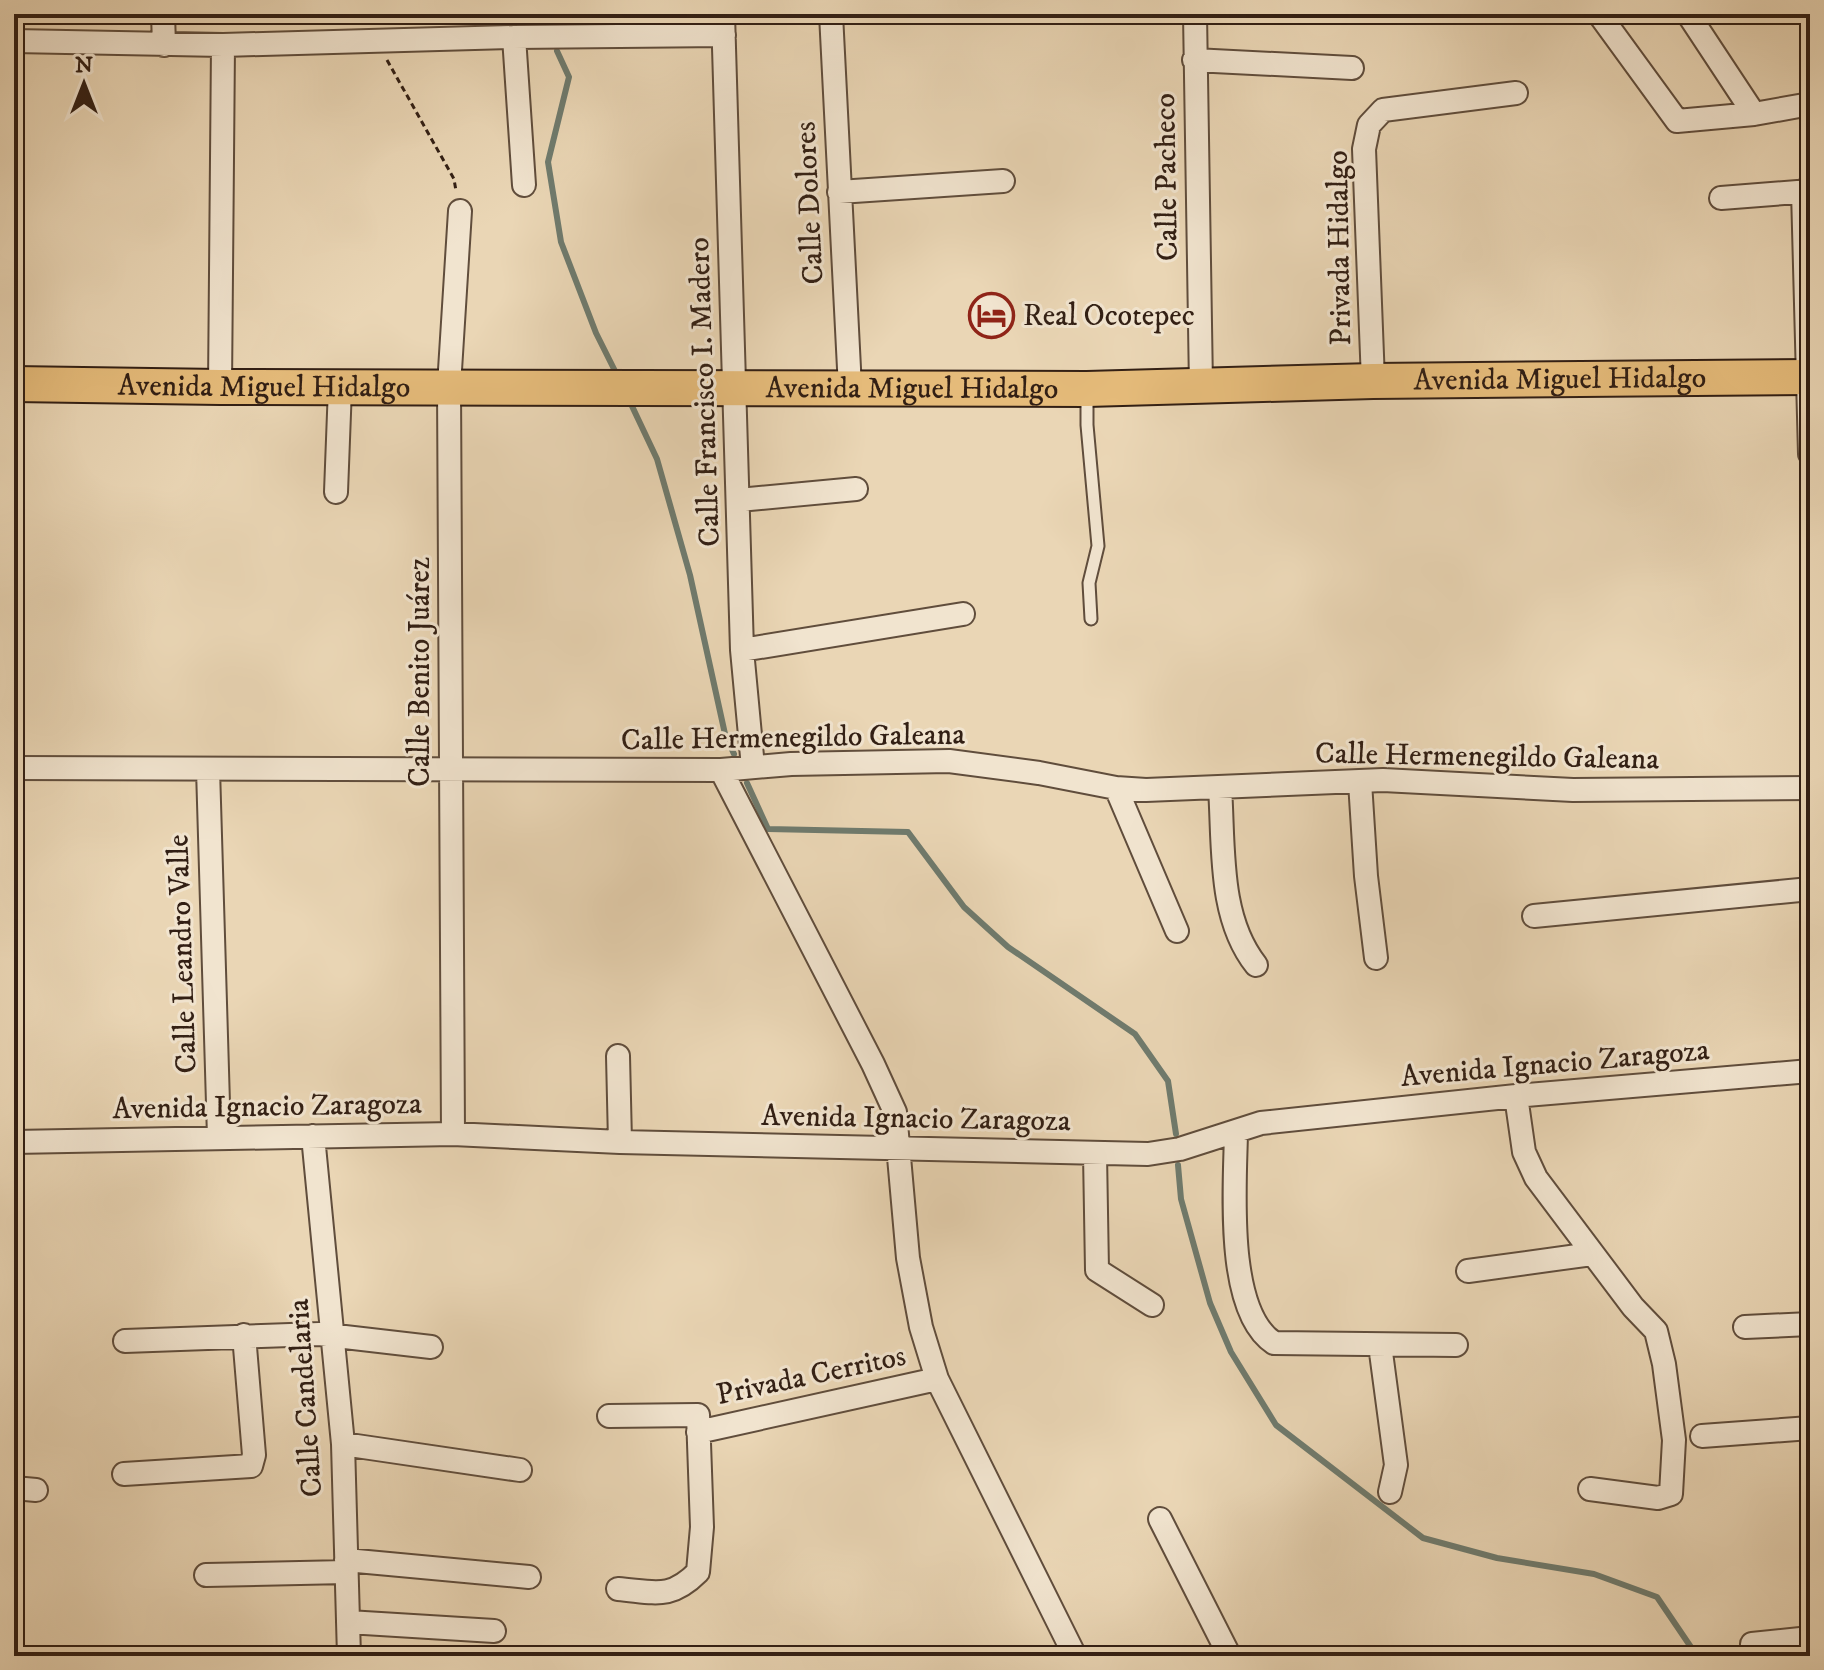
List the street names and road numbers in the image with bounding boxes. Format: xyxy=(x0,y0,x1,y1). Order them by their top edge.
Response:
street label: Calle Pacheco xyxy=(1147,93,1187,261)
street label: Calle Dolores xyxy=(787,120,833,286)
street label: Privada Hidalgo xyxy=(1320,150,1360,346)
street label: Calle Francisco I. Madero xyxy=(681,237,729,547)
street label: Avenida Miguel Hidalgo xyxy=(1413,359,1706,399)
street label: Avenida Miguel Hidalgo xyxy=(117,367,410,406)
street label: Avenida Miguel Hidalgo xyxy=(766,370,1058,407)
street label: Calle Benito Juárez xyxy=(402,557,439,787)
street label: Calle Hermenegildo Galeana xyxy=(621,716,966,760)
street label: Calle Hermenegildo Galeana xyxy=(1315,735,1660,779)
street label: Calle Leandro Valle xyxy=(160,834,206,1074)
street label: Avenida Ignacio Zaragoza xyxy=(1399,1032,1711,1096)
street label: Avenida Ignacio Zaragoza xyxy=(112,1086,422,1128)
street label: Avenida Ignacio Zaragoza xyxy=(761,1098,1071,1140)
street label: Calle Candelaria xyxy=(281,1297,331,1498)
street label: Privada Cerritos xyxy=(713,1338,909,1414)

